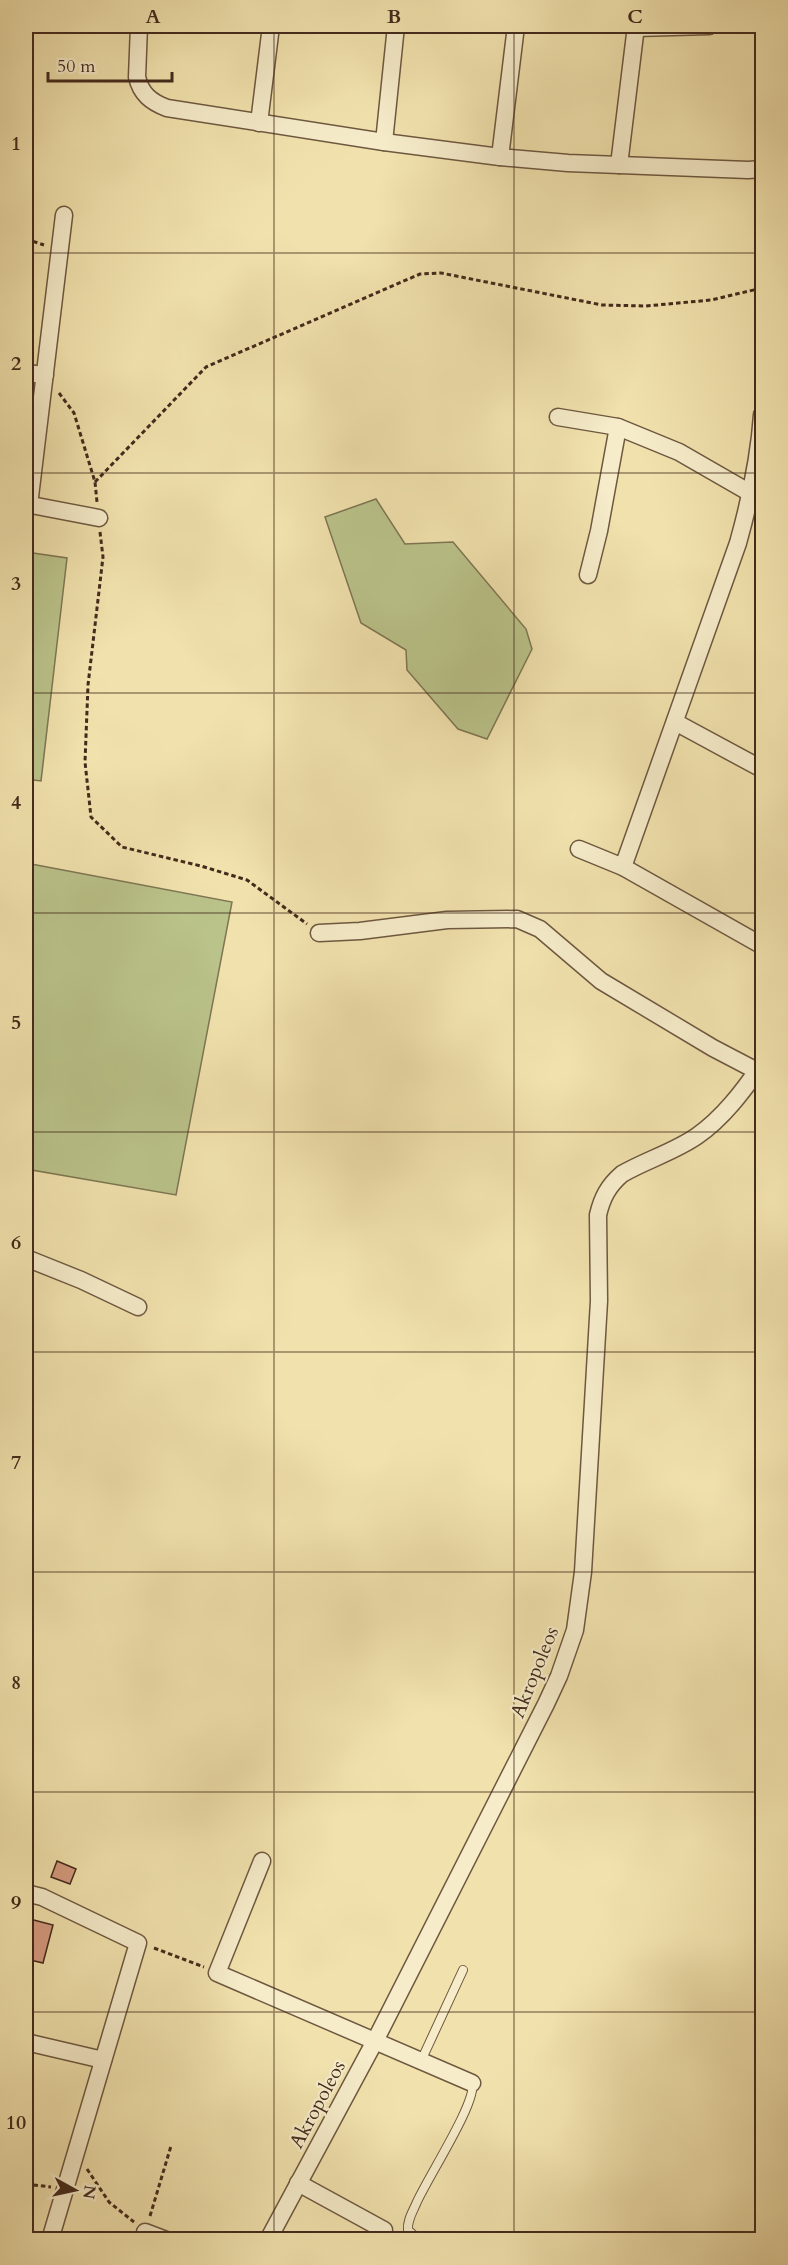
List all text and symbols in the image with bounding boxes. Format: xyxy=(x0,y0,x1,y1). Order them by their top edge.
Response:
text: A xyxy=(145,3,161,30)
text: B xyxy=(387,3,401,30)
text: C xyxy=(627,3,643,30)
scale bar xyxy=(48,45,172,83)
text: 50 m xyxy=(57,54,96,79)
text: 1 xyxy=(11,130,21,157)
text: 2 xyxy=(11,350,21,377)
text: 3 xyxy=(11,570,21,597)
text: 4 xyxy=(11,789,21,816)
text: 5 xyxy=(11,1009,21,1036)
text: 6 xyxy=(11,1229,21,1256)
text: 7 xyxy=(11,1449,21,1476)
street label: Akropoleos xyxy=(504,1623,565,1722)
text: 8 xyxy=(11,1669,21,1696)
text: 9 xyxy=(11,1889,21,1916)
street label: Akropoleos xyxy=(283,2055,352,2153)
text: 10 xyxy=(6,2109,26,2136)
north arrow xyxy=(45,2160,105,2220)
text: N xyxy=(77,2184,101,2200)

